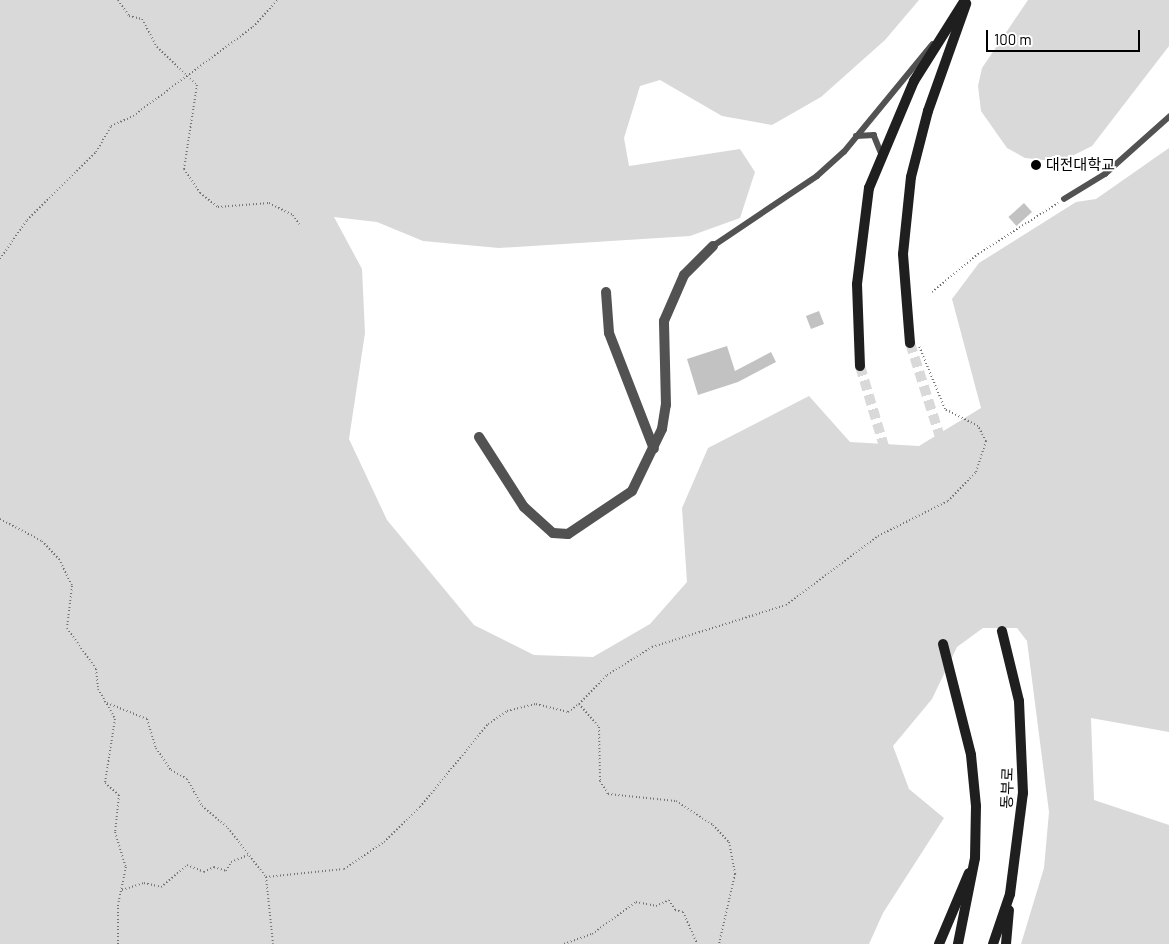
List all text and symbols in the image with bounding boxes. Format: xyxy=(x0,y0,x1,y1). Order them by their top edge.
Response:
scale bar xyxy=(989,20,1143,52)
text: 100 m xyxy=(994,30,1032,48)
place label: 대전대학교 xyxy=(1046,156,1115,174)
marker: 대전대학교 xyxy=(1030,159,1042,171)
street label: 동부로 xyxy=(997,767,1017,809)

